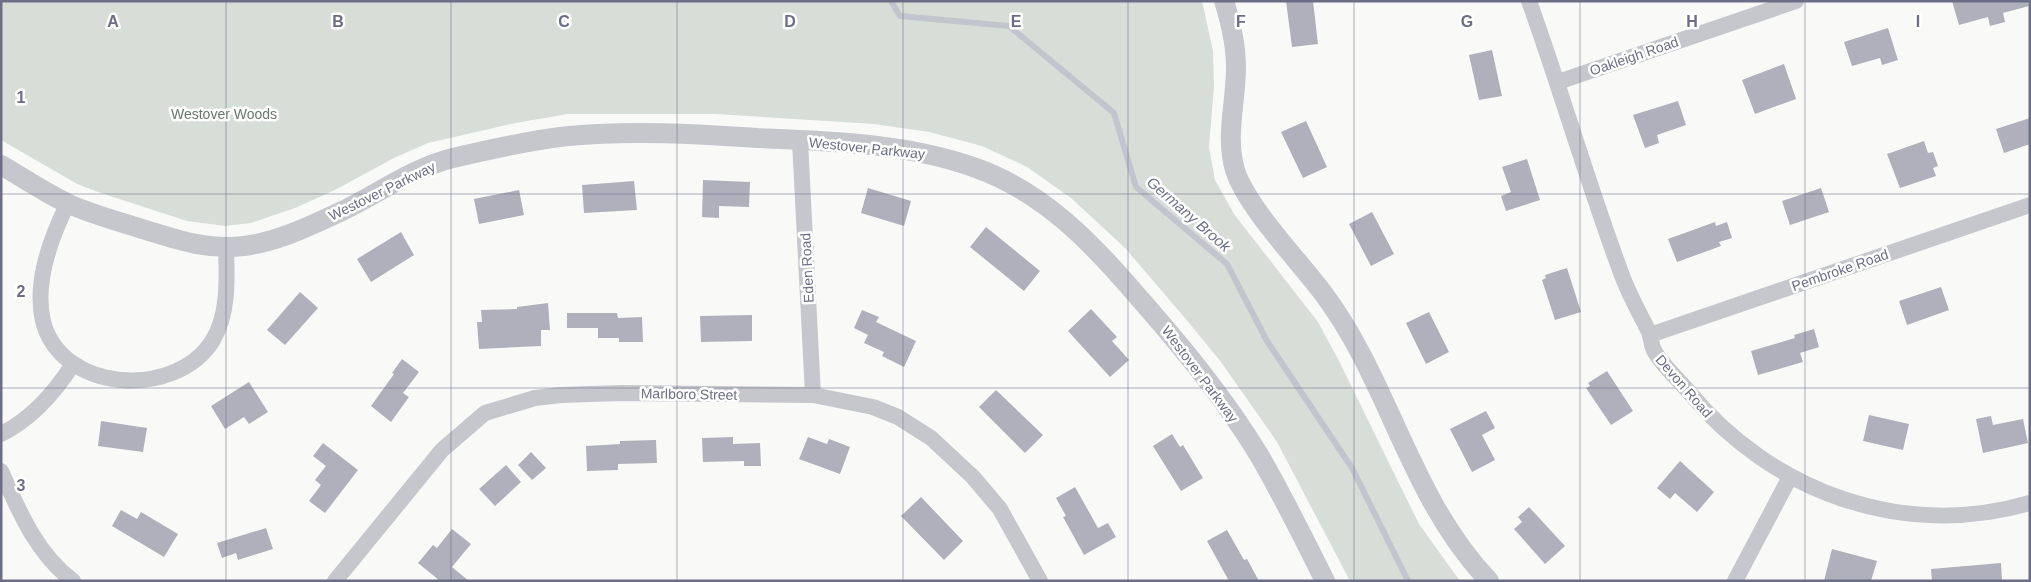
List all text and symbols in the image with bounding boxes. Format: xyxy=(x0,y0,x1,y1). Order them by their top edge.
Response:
text: A xyxy=(107,13,119,30)
text: B xyxy=(332,13,344,30)
text: C xyxy=(558,13,570,30)
text: D xyxy=(784,13,796,30)
text: E xyxy=(1011,13,1022,30)
text: F xyxy=(1236,13,1246,30)
text: G xyxy=(1461,13,1473,30)
text: H xyxy=(1686,13,1698,30)
text: I xyxy=(1916,13,1920,30)
street label: Oakleigh Road xyxy=(1588,33,1680,79)
text: 1 xyxy=(17,89,26,106)
park label: Westover Woods xyxy=(171,106,277,122)
street label: Westover Parkway xyxy=(808,134,926,162)
street label: Westover Parkway xyxy=(326,158,438,224)
water label: Germany Brook xyxy=(1144,173,1235,256)
street label: Eden Road xyxy=(797,233,817,303)
street label: Pembroke Road xyxy=(1790,246,1890,294)
text: 2 xyxy=(17,283,26,300)
street label: Westover Parkway xyxy=(1159,323,1241,425)
street label: Devon Road xyxy=(1652,351,1716,421)
street label: Marlboro Street xyxy=(641,385,737,403)
text: 3 xyxy=(17,477,26,494)

